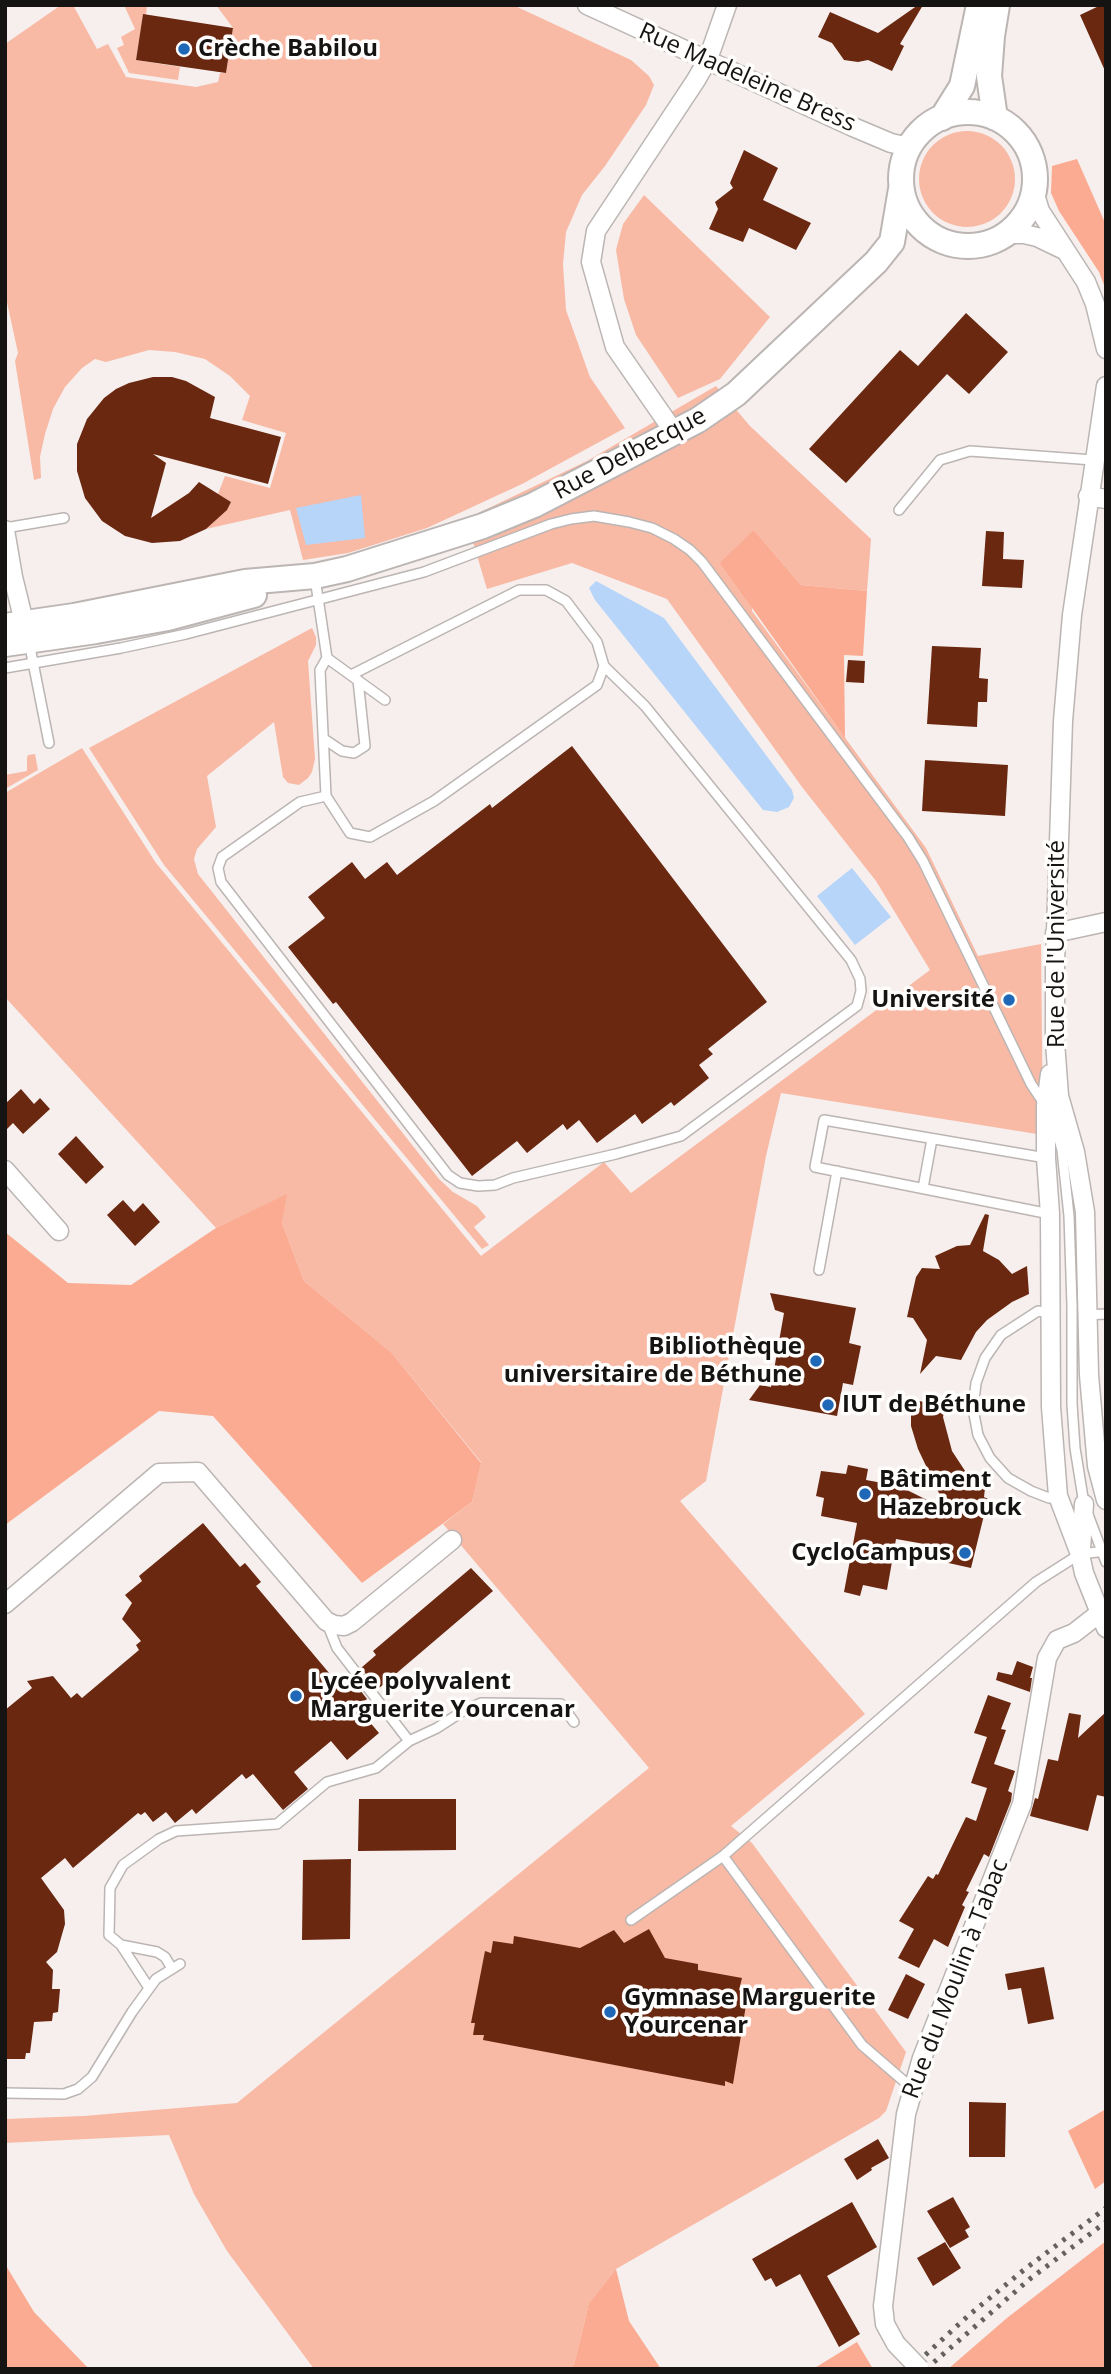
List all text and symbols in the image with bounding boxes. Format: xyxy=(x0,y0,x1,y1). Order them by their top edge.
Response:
street label: Rue Madeleine Bress xyxy=(634,17,860,139)
place label: Crèche Babilou xyxy=(198,35,378,63)
marker: Crèche Babilou xyxy=(176,41,192,57)
street label: Rue Delbecque xyxy=(549,402,711,506)
street label: Rue de l'Université xyxy=(1043,840,1071,1048)
place label: Université xyxy=(871,986,995,1014)
marker: Université xyxy=(1001,992,1017,1008)
place label: Bibliothèque universitaire de Béthune xyxy=(504,1333,802,1389)
marker: Bibliothèque universitaire de Béthune xyxy=(808,1353,824,1369)
place label: IUT de Béthune xyxy=(842,1391,1026,1419)
marker: IUT de Béthune xyxy=(820,1397,836,1413)
place label: Bâtiment Hazebrouck xyxy=(879,1466,1022,1522)
marker: Bâtiment Hazebrouck xyxy=(857,1486,873,1502)
place label: CycloCampus xyxy=(791,1539,951,1567)
marker: CycloCampus xyxy=(957,1545,973,1561)
place label: Lycée polyvalent Marguerite Yourcenar xyxy=(310,1668,575,1724)
marker: Lycée polyvalent Marguerite Yourcenar xyxy=(288,1688,304,1704)
street label: Rue du Moulin à Tabac xyxy=(897,1855,1015,2103)
place label: Gymnase Marguerite Yourcenar xyxy=(624,1984,876,2040)
marker: Gymnase Marguerite Yourcenar xyxy=(602,2004,618,2020)

